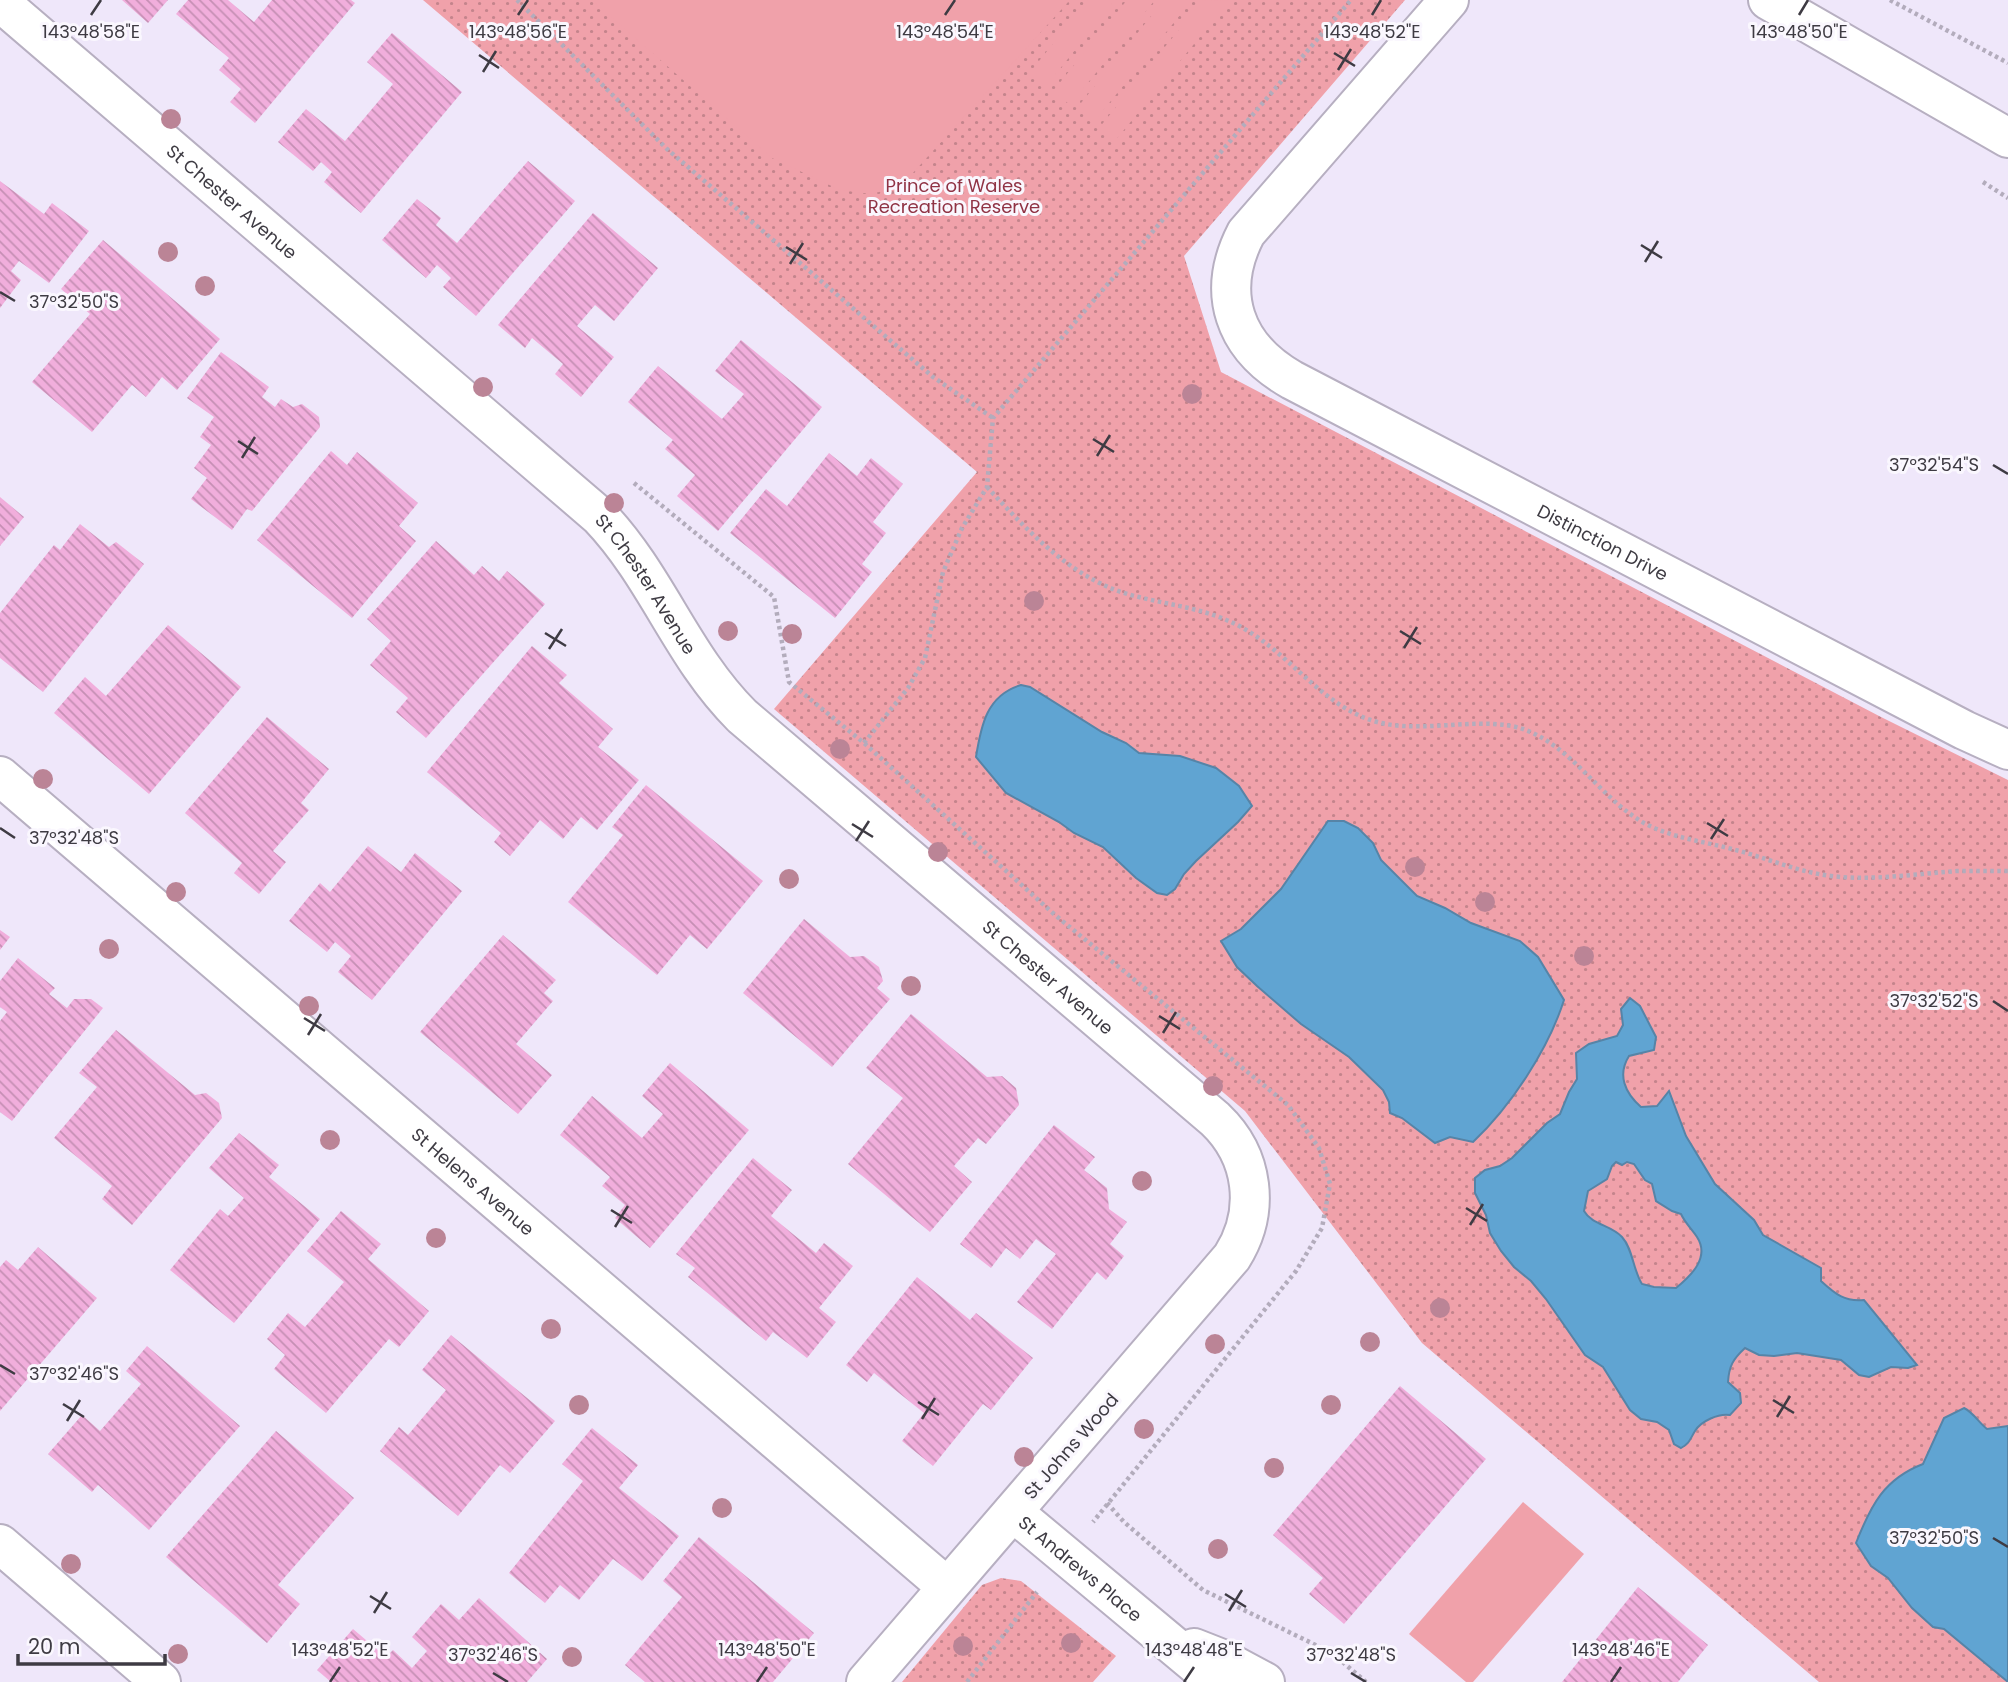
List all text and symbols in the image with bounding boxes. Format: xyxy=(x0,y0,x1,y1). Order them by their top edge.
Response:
text: 143°48'58"E xyxy=(42,19,140,44)
text: 143°48'56"E xyxy=(469,19,567,44)
text: 143°48'54"E xyxy=(896,19,994,44)
text: 143°48'52"E xyxy=(1324,19,1420,44)
text: 143°48'50"E xyxy=(1750,19,1848,44)
street label: St Chester Avenue xyxy=(162,138,303,264)
park label: Prince of Wales Recreation Reserve xyxy=(868,173,1040,219)
text: 37°32'50"S xyxy=(29,289,119,314)
text: 37°32'54"S xyxy=(1889,452,1979,477)
street label: Distinction Drive xyxy=(1533,498,1673,586)
street label: St Chester Avenue xyxy=(590,508,702,659)
text: 37°32'48"S xyxy=(29,825,119,850)
street label: St Chester Avenue xyxy=(977,914,1119,1040)
text: 37°32'52"S xyxy=(1889,988,1979,1013)
street label: St Helens Avenue xyxy=(406,1121,540,1241)
text: 37°32'46"S xyxy=(29,1361,119,1386)
street label: St Johns Wood xyxy=(1018,1388,1124,1504)
street label: St Andrews Place xyxy=(1014,1509,1148,1627)
text: 37°32'50"S xyxy=(1889,1525,1979,1550)
scale bar xyxy=(18,1622,164,1666)
text: 20 m xyxy=(28,1632,81,1661)
text: 143°48'52"E xyxy=(292,1637,388,1662)
text: 143°48'50"E xyxy=(718,1637,816,1662)
text: 143°48'48"E xyxy=(1145,1637,1243,1662)
text: 143°48'46"E xyxy=(1572,1637,1670,1662)
text: 37°32'46"S xyxy=(448,1642,538,1667)
text: 37°32'48"S xyxy=(1306,1642,1396,1667)

